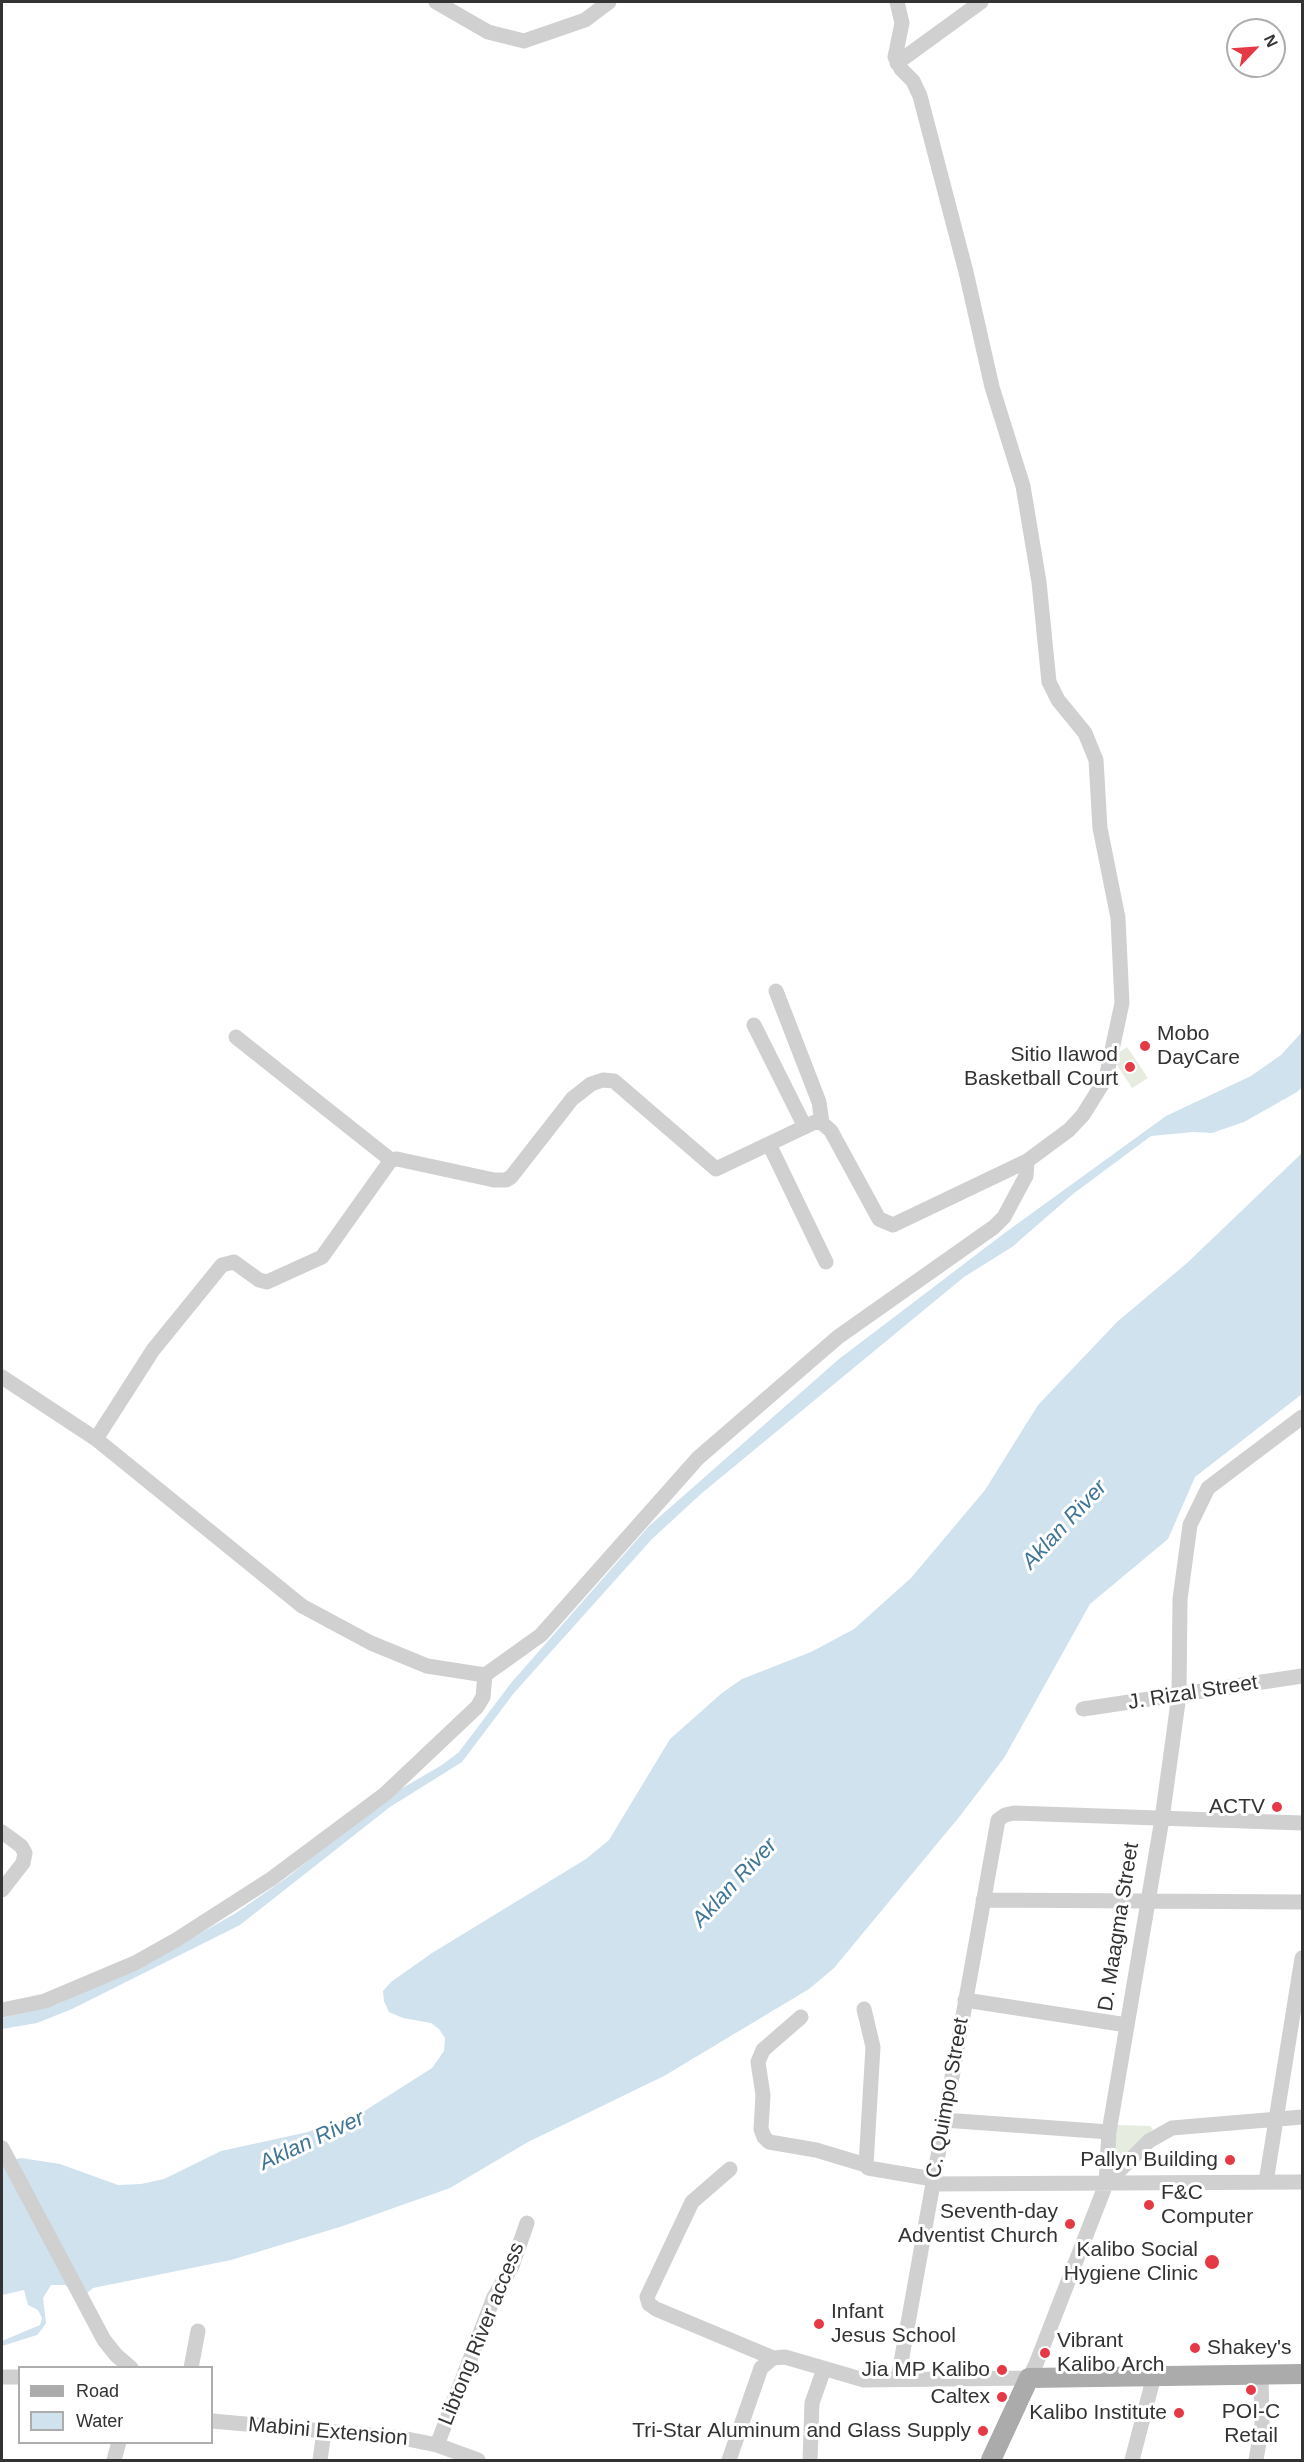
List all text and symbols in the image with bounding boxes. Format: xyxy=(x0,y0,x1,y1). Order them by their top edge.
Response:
north arrow xyxy=(1226,18,1286,78)
text: N xyxy=(1261,32,1281,50)
place label: Mobo DayCare xyxy=(1157,1021,1240,1071)
marker: Mobo DayCare xyxy=(1138,1039,1152,1053)
place label: Sitio Ilawod Basketball Court xyxy=(964,1042,1118,1092)
marker: Sitio Ilawod Basketball Court xyxy=(1123,1060,1137,1074)
water label: Aklan River xyxy=(1017,1475,1113,1575)
street label: J. Rizal Street xyxy=(1126,1670,1260,1716)
place label: ACTV xyxy=(1209,1794,1265,1820)
marker: ACTV xyxy=(1270,1800,1284,1814)
water label: Aklan River xyxy=(687,1833,783,1933)
street label: D. Maagma Street xyxy=(1093,1841,1145,2013)
street label: C. Quimpo Street xyxy=(922,2016,974,2180)
water label: Aklan River xyxy=(255,2105,369,2177)
place label: Pallyn Building xyxy=(1080,2147,1218,2173)
marker: Pallyn Building xyxy=(1223,2153,1237,2167)
place label: F&C Computer xyxy=(1161,2180,1253,2230)
marker: F&C Computer xyxy=(1142,2198,1156,2212)
place label: Seventh-day Adventist Church xyxy=(898,2199,1058,2249)
marker: Seventh-day Adventist Church xyxy=(1063,2217,1077,2231)
place label: Kalibo Social Hygiene Clinic xyxy=(1064,2237,1198,2287)
street label: Libtong River access xyxy=(434,2239,530,2429)
marker: Kalibo Social Hygiene Clinic xyxy=(1203,2253,1221,2271)
place label: Infant Jesus School xyxy=(831,2299,956,2349)
marker: Infant Jesus School xyxy=(812,2317,826,2331)
place label: Vibrant Kalibo Arch xyxy=(1057,2328,1164,2378)
place label: Shakey's xyxy=(1207,2335,1292,2361)
marker: Shakey's xyxy=(1188,2341,1202,2355)
marker: Vibrant Kalibo Arch xyxy=(1038,2346,1052,2360)
place label: Jia MP Kalibo xyxy=(862,2357,990,2383)
marker: Jia MP Kalibo xyxy=(995,2363,1009,2377)
legend xyxy=(18,2366,213,2444)
text: Road xyxy=(76,2381,119,2401)
marker: POI-C Retail xyxy=(1244,2383,1258,2397)
place label: Caltex xyxy=(930,2384,990,2410)
marker: Caltex xyxy=(995,2390,1009,2404)
place label: POI-C Retail xyxy=(1222,2399,1280,2449)
place label: Kalibo Institute xyxy=(1029,2400,1167,2426)
marker: Kalibo Institute xyxy=(1172,2406,1186,2420)
text: Water xyxy=(76,2411,123,2431)
street label: Mabini Extension xyxy=(247,2412,409,2452)
place label: Tri-Star Aluminum and Glass Supply xyxy=(632,2418,971,2444)
marker: Tri-Star Aluminum and Glass Supply xyxy=(976,2424,990,2438)

